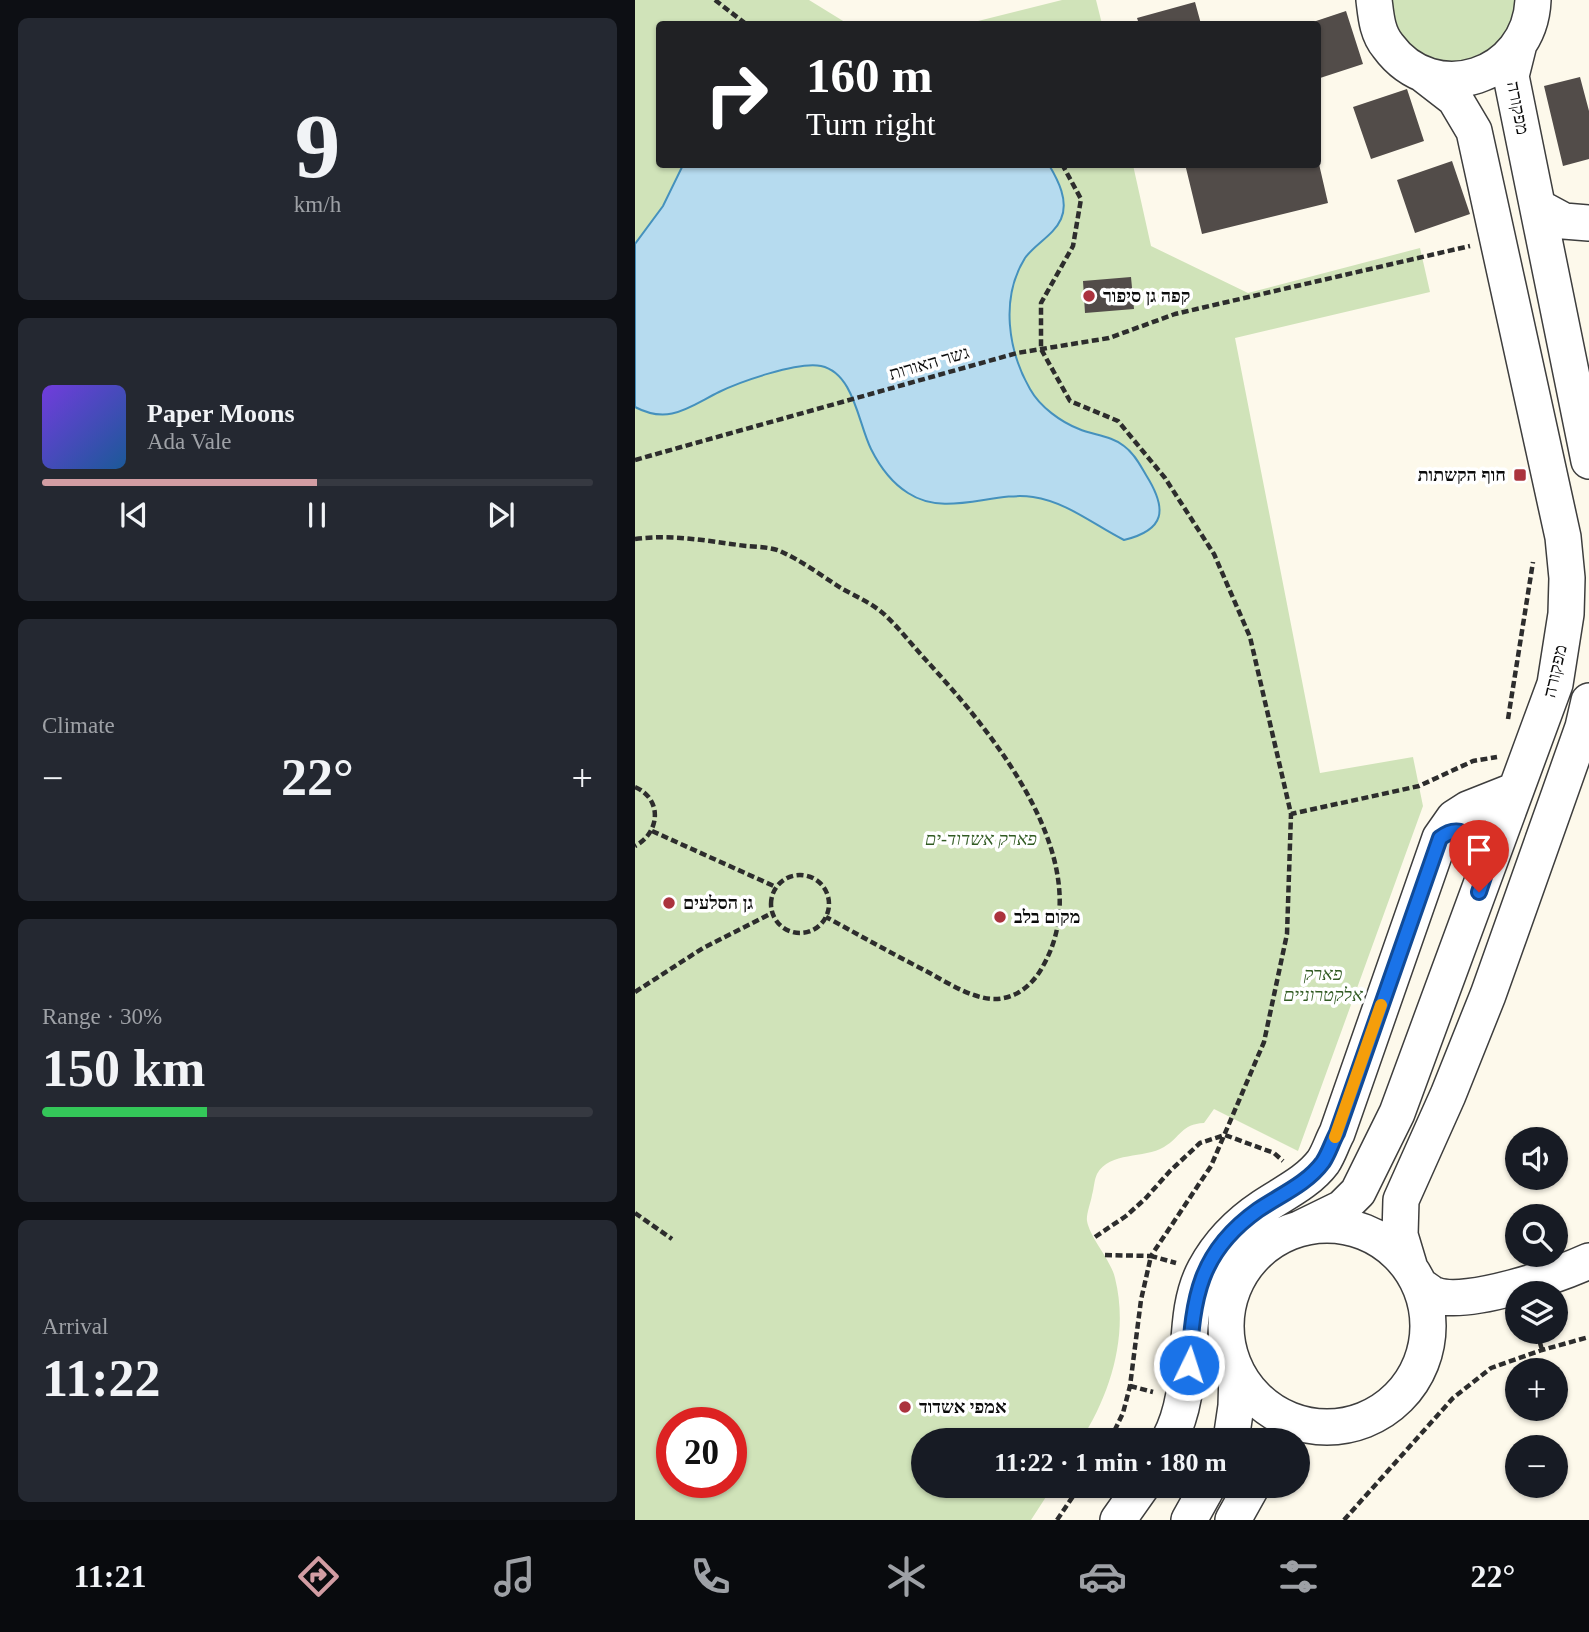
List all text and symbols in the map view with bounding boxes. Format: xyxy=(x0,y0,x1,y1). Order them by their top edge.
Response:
text: 160 m xyxy=(806,48,933,103)
icon: right xyxy=(691,49,782,140)
street label: מפקורה xyxy=(1503,80,1533,136)
text: 9 xyxy=(295,96,340,197)
text: Turn right xyxy=(806,106,936,142)
text: km/h xyxy=(294,192,341,217)
place label: קפה גן סיפור xyxy=(1103,286,1191,306)
marker: קפה גן סיפור xyxy=(1081,288,1097,304)
street label: גשר האורות xyxy=(887,342,971,384)
text: Paper Moons xyxy=(147,399,295,428)
text: Ada Vale xyxy=(147,429,232,454)
place label: חוף הקשתות xyxy=(1418,465,1506,485)
marker: חוף הקשתות xyxy=(1512,467,1528,483)
icon: previous xyxy=(115,496,153,534)
icon: pause xyxy=(298,496,336,534)
icon: next xyxy=(482,496,520,534)
street label: מפקורה xyxy=(1539,643,1571,699)
text: Climate xyxy=(42,713,115,738)
text: 22° xyxy=(281,749,354,806)
text: − xyxy=(42,757,63,799)
text: + xyxy=(572,757,593,799)
pin xyxy=(1449,820,1509,892)
park label: פארק אשדוד-ים xyxy=(925,829,1037,849)
icon: arrive xyxy=(1460,831,1498,869)
place label: גן הסלעים xyxy=(683,893,753,913)
marker: גן הסלעים xyxy=(661,895,677,911)
place label: מקום בלב xyxy=(1014,907,1080,927)
marker: מקום בלב xyxy=(992,909,1008,925)
park label: פארק אלקטרוניים xyxy=(1283,964,1364,1005)
text: Range · 30% xyxy=(42,1004,162,1029)
text: 150 km xyxy=(42,1040,205,1097)
map controls xyxy=(1505,1127,1568,1498)
button: sound xyxy=(1505,1127,1568,1190)
button: search xyxy=(1505,1204,1568,1267)
button: layers xyxy=(1505,1281,1568,1344)
text: Arrival xyxy=(42,1314,108,1339)
position arrow xyxy=(1152,1328,1226,1402)
text: 11:22 xyxy=(42,1350,160,1407)
button: + xyxy=(1505,1358,1568,1421)
place label: אמפי אשדוד xyxy=(919,1397,1006,1417)
marker: אמפי אשדוד xyxy=(897,1399,913,1415)
speed limit sign: 20 xyxy=(656,1407,747,1498)
button: − xyxy=(1505,1435,1568,1498)
text: 11:22 · 1 min · 180 m xyxy=(994,1448,1227,1477)
icon: directions xyxy=(294,1552,343,1601)
icon: music xyxy=(490,1552,539,1601)
icon: phone xyxy=(686,1552,735,1601)
icon: climate xyxy=(882,1552,931,1601)
icon: car xyxy=(1078,1552,1127,1601)
icon: filters xyxy=(1274,1552,1323,1601)
text: 11:21 xyxy=(74,1558,146,1594)
text: 22° xyxy=(1471,1558,1515,1594)

